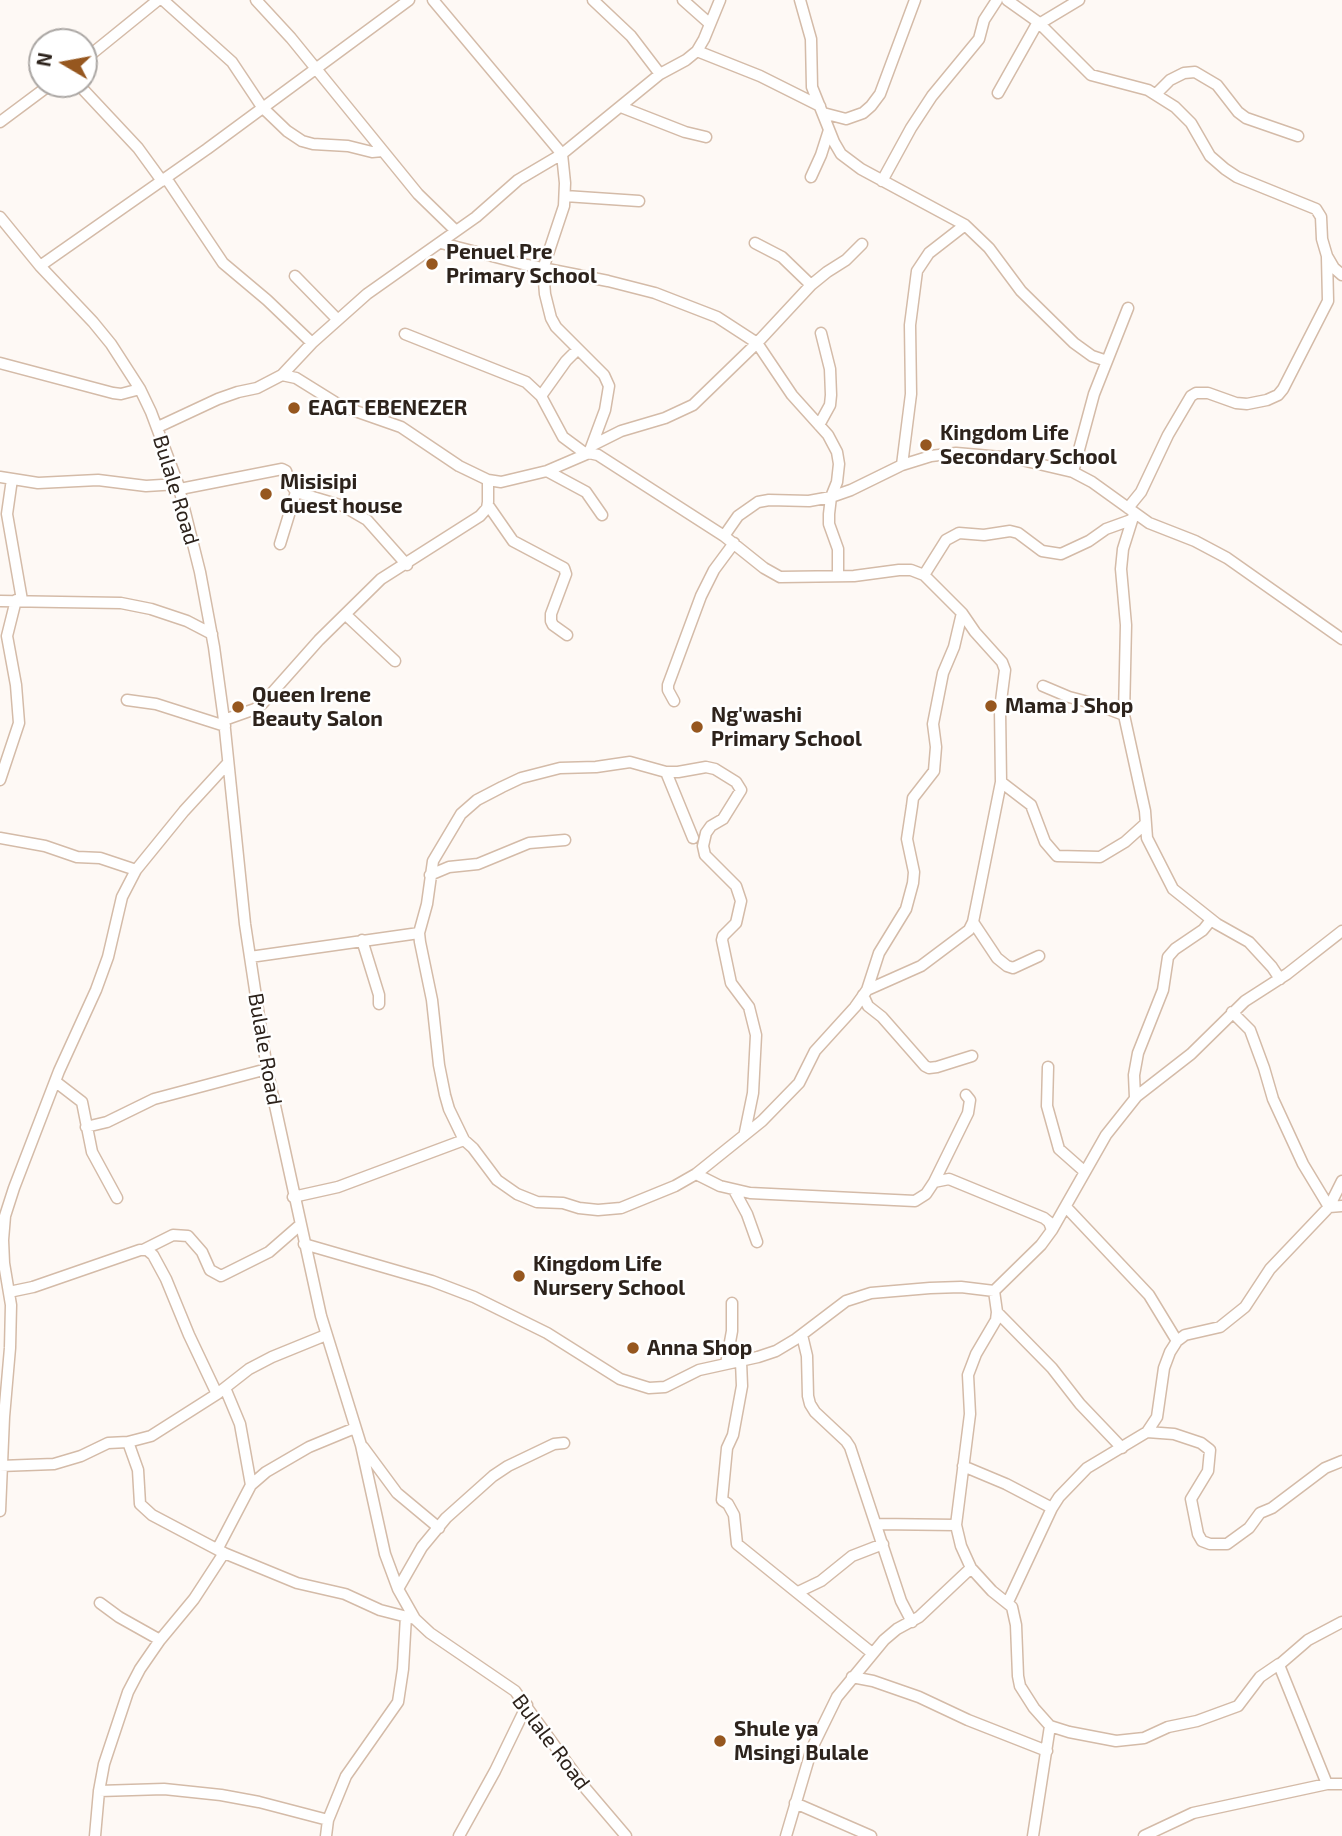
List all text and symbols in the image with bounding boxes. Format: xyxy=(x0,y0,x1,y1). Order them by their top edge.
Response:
north arrow xyxy=(28,28,98,98)
text: N xyxy=(31,51,56,68)
place label: Penuel Pre Primary School xyxy=(446,239,597,289)
marker: Penuel Pre Primary School xyxy=(424,256,440,272)
place label: EAGT EBENEZER xyxy=(308,395,467,421)
marker: EAGT EBENEZER xyxy=(286,400,302,416)
place label: Kingdom Life Secondary School xyxy=(940,420,1117,470)
street label: Bulale Road xyxy=(147,432,205,548)
marker: Kingdom Life Secondary School xyxy=(918,437,934,453)
place label: Misisipi Guest house xyxy=(280,469,403,519)
marker: Misisipi Guest house xyxy=(258,486,274,502)
place label: Queen Irene Beauty Salon xyxy=(252,682,383,732)
place label: Mama J Shop xyxy=(1005,693,1133,719)
marker: Mama J Shop xyxy=(983,698,999,714)
marker: Queen Irene Beauty Salon xyxy=(230,699,246,715)
place label: Ng'washi Primary School xyxy=(711,702,862,752)
marker: Ng'washi Primary School xyxy=(689,719,705,735)
street label: Bulale Road xyxy=(243,991,287,1107)
place label: Kingdom Life Nursery School xyxy=(533,1251,685,1301)
marker: Kingdom Life Nursery School xyxy=(511,1268,527,1284)
place label: Anna Shop xyxy=(647,1335,752,1361)
marker: Anna Shop xyxy=(625,1340,641,1356)
street label: Bulale Road xyxy=(507,1689,595,1795)
place label: Shule ya Msingi Bulale xyxy=(734,1716,869,1766)
marker: Shule ya Msingi Bulale xyxy=(712,1733,728,1749)

